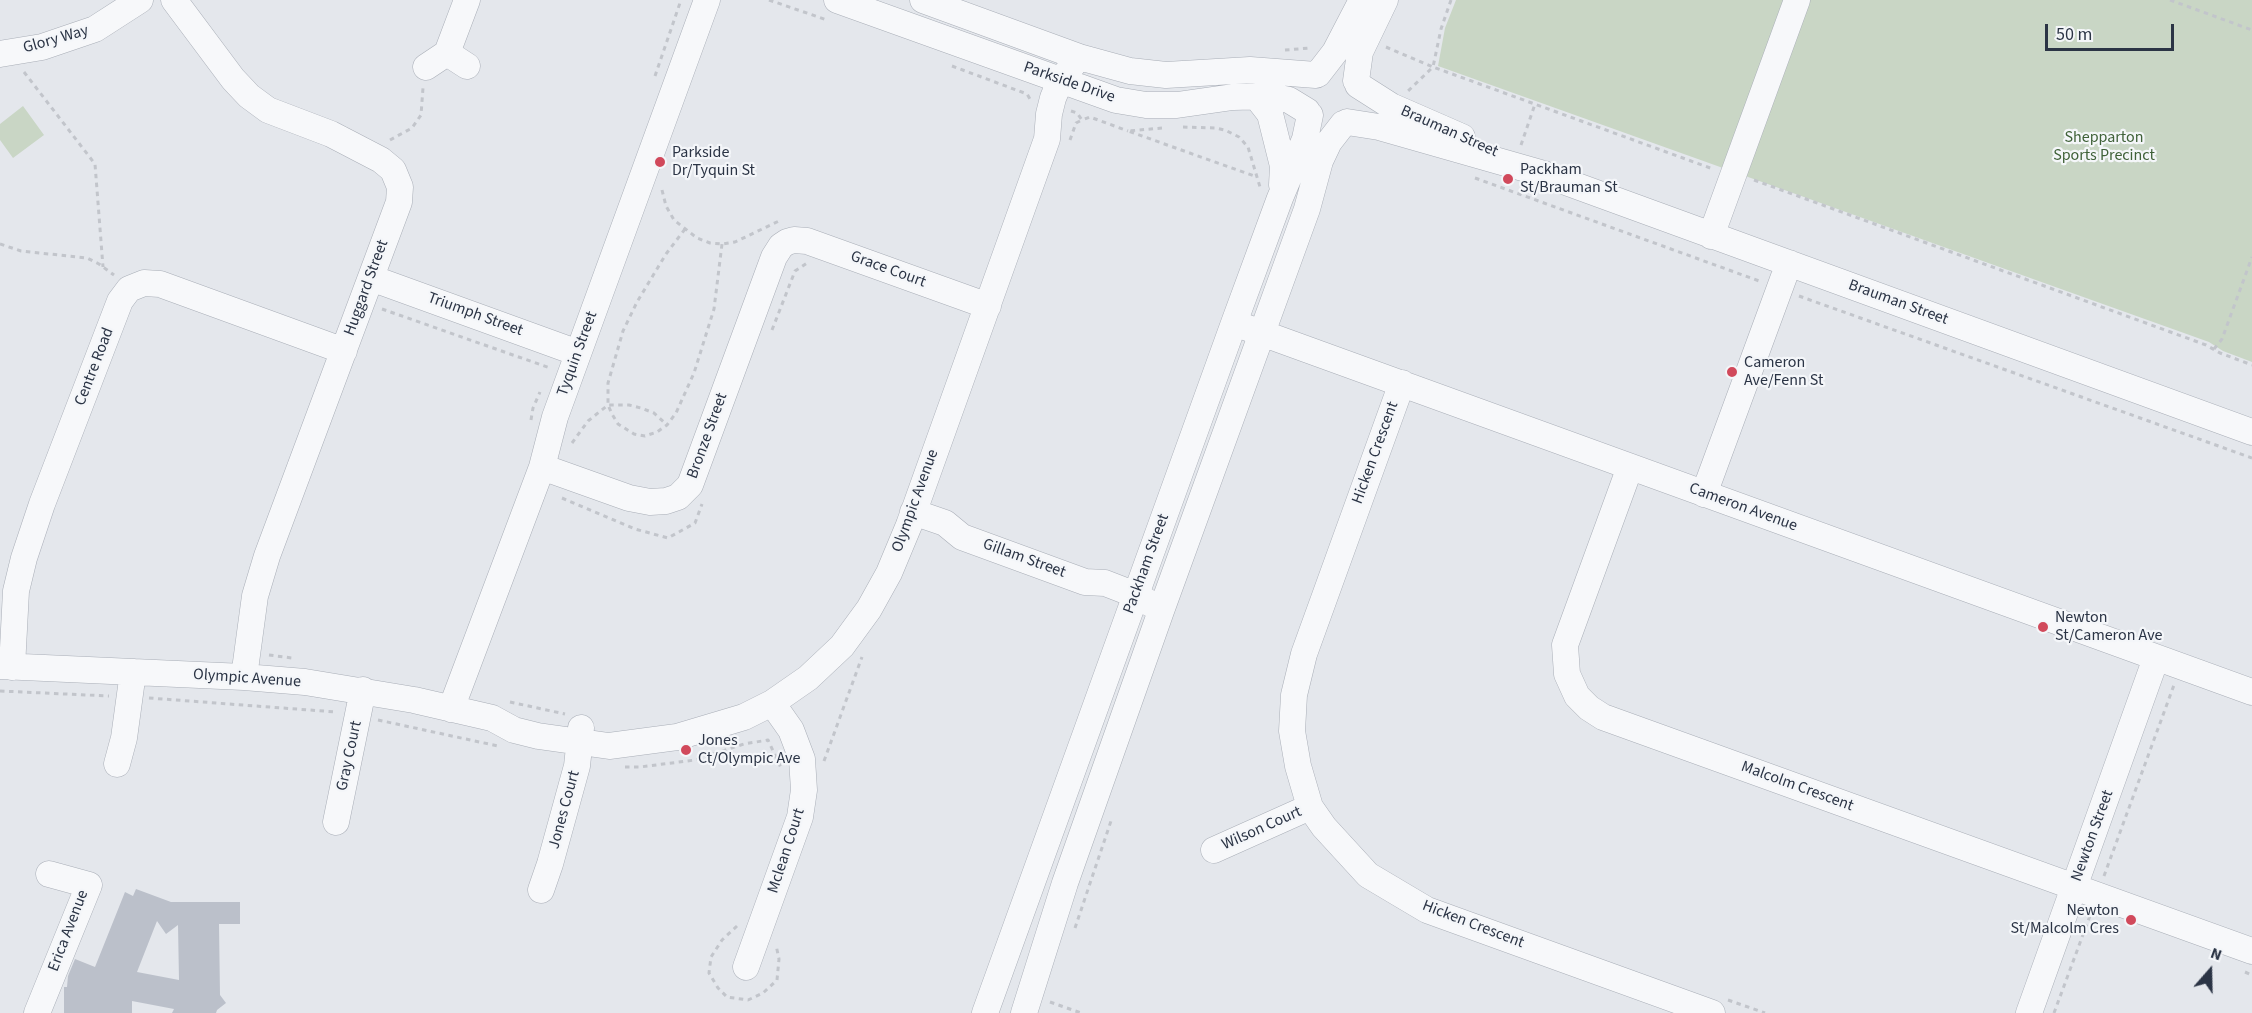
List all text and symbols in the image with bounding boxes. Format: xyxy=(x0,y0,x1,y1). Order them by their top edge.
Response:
scale bar xyxy=(2048,12,2177,50)
street label: Glory Way xyxy=(21,22,91,58)
text: 50 m xyxy=(2056,22,2092,47)
street label: Parkside Drive xyxy=(1021,58,1117,108)
street label: Brauman Street xyxy=(1397,102,1501,162)
park label: Shepparton Sports Precinct xyxy=(2053,128,2155,166)
place label: Parkside Dr/Tyquin St xyxy=(672,143,755,181)
marker: Parkside Dr/Tyquin St xyxy=(653,155,667,169)
place label: Packham St/Brauman St xyxy=(1520,160,1618,198)
marker: Packham St/Brauman St xyxy=(1501,172,1515,186)
street label: Huggard Street xyxy=(341,237,393,339)
street label: Grace Court xyxy=(848,248,928,292)
street label: Brauman Street xyxy=(1846,276,1950,330)
street label: Triumph Street xyxy=(425,289,525,341)
street label: Tyquin Street xyxy=(554,309,602,399)
street label: Centre Road xyxy=(71,325,119,409)
place label: Cameron Ave/Fenn St xyxy=(1744,353,1823,391)
marker: Cameron Ave/Fenn St xyxy=(1725,365,1739,379)
street label: Bronze Street xyxy=(684,390,732,482)
street label: Hicken Crescent xyxy=(1349,399,1403,507)
street label: Olympic Avenue xyxy=(888,447,944,555)
street label: Cameron Avenue xyxy=(1686,480,1800,536)
street label: Packham Street xyxy=(1120,511,1174,617)
street label: Gillam Street xyxy=(980,535,1068,583)
place label: Newton St/Cameron Ave xyxy=(2055,608,2163,646)
marker: Newton St/Cameron Ave xyxy=(2036,620,2050,634)
street label: Olympic Avenue xyxy=(192,666,302,692)
street label: Gray Court xyxy=(333,719,367,793)
place label: Jones Ct/Olympic Ave xyxy=(698,731,800,769)
marker: Jones Ct/Olympic Ave xyxy=(679,743,693,757)
street label: Malcolm Crescent xyxy=(1738,758,1856,816)
street label: Jones Court xyxy=(545,769,585,851)
street label: Newton Street xyxy=(2068,788,2118,884)
street label: Wilson Court xyxy=(1219,803,1305,855)
street label: Mclean Court xyxy=(764,806,810,896)
street label: Erica Avenue xyxy=(45,888,93,974)
street label: Hicken Crescent xyxy=(1419,897,1527,953)
place label: Newton St/Malcolm Cres xyxy=(2011,901,2119,939)
marker: Newton St/Malcolm Cres xyxy=(2124,913,2138,927)
north arrow xyxy=(2180,941,2240,1001)
text: N xyxy=(2207,942,2225,966)

